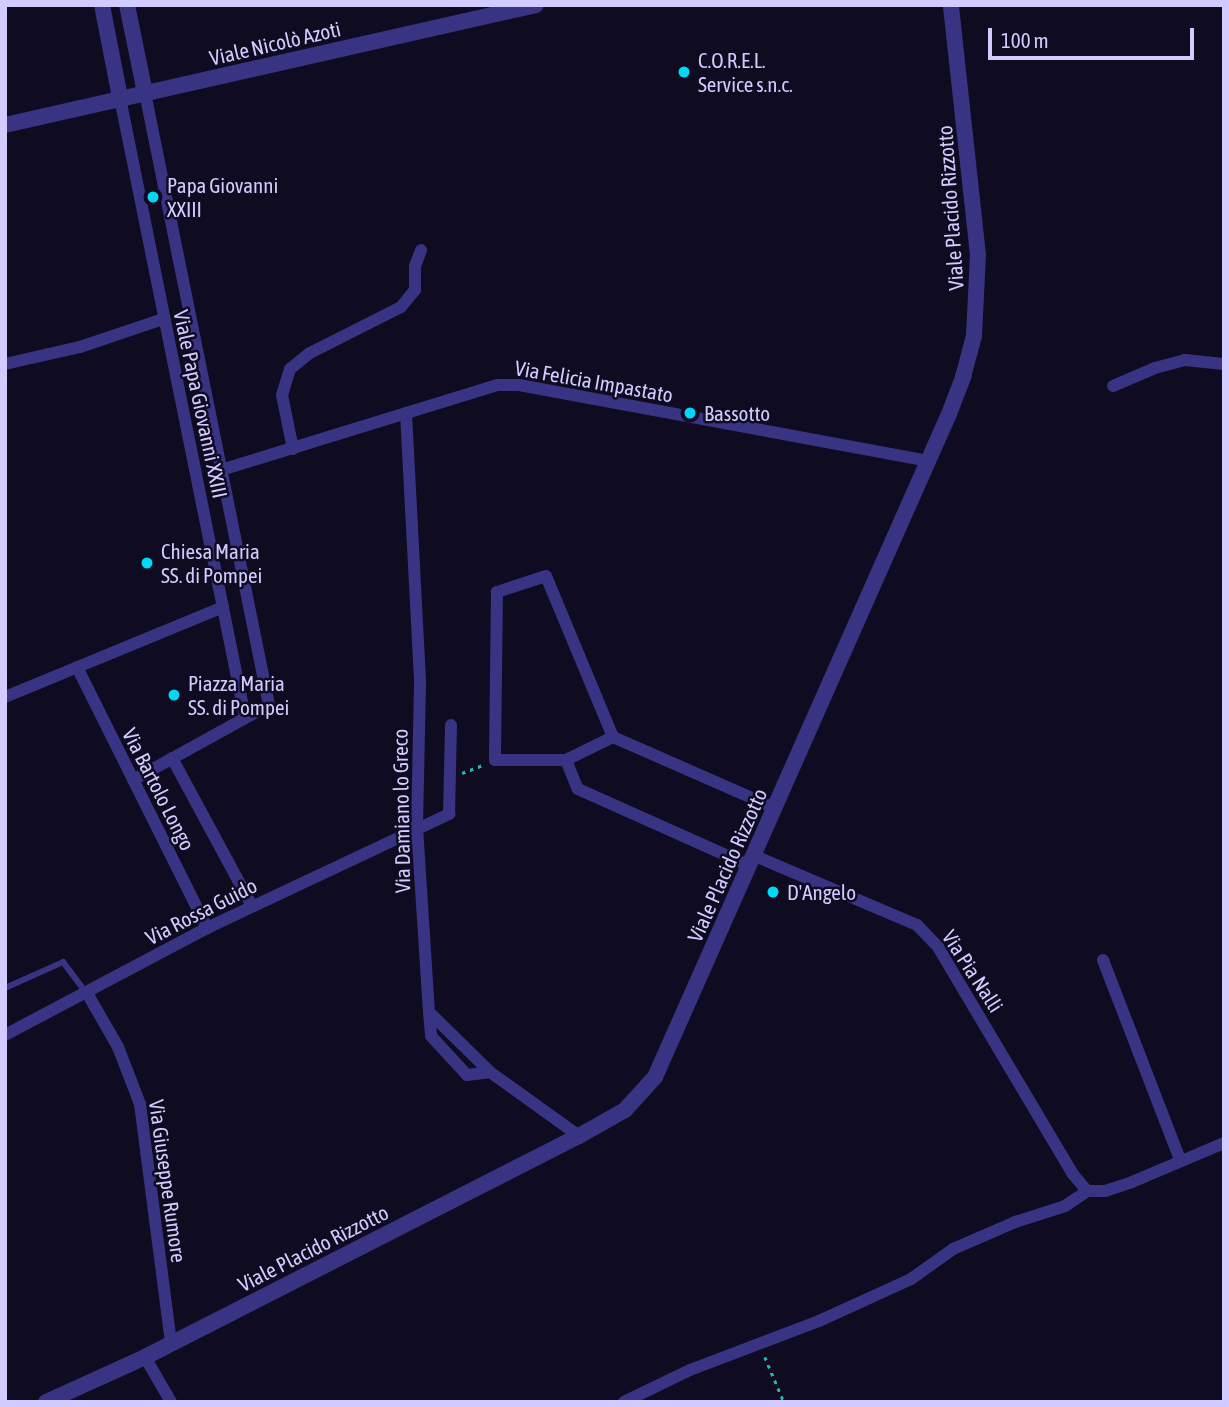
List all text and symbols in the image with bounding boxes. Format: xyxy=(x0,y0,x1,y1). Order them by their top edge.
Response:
scale bar xyxy=(991,14,1198,58)
street label: Viale Nicolò Azoti xyxy=(207,16,343,70)
text: 100 m xyxy=(1001,28,1049,52)
place label: C.O.R.E.L. Service s.n.c. xyxy=(698,47,793,97)
marker: C.O.R.E.L. Service s.n.c. xyxy=(676,64,692,80)
street label: Viale Placido Rizzotto xyxy=(932,125,968,291)
place label: Papa Giovanni XXIII xyxy=(167,172,278,222)
marker: Papa Giovanni XXIII xyxy=(145,189,161,205)
street label: Viale Papa Giovanni XXIII xyxy=(169,308,233,500)
street label: Via Felicia Impastato xyxy=(513,355,675,407)
place label: Bassotto xyxy=(704,400,770,426)
marker: Bassotto xyxy=(682,405,698,421)
place label: Chiesa Maria SS. di Pompei xyxy=(161,538,262,588)
marker: Chiesa Maria SS. di Pompei xyxy=(139,555,155,571)
place label: Piazza Maria SS. di Pompei xyxy=(188,670,289,720)
marker: Piazza Maria SS. di Pompei xyxy=(166,687,182,703)
street label: Via Bartolo Longo xyxy=(117,724,201,854)
street label: Via Damiano lo Greco xyxy=(387,729,415,893)
street label: Viale Placido Rizzotto xyxy=(682,784,772,946)
street label: Via Rossa Guido xyxy=(141,872,261,950)
place label: D'Angelo xyxy=(787,879,856,905)
marker: D'Angelo xyxy=(765,884,781,900)
street label: Via Pia Nalli xyxy=(937,925,1009,1017)
street label: Via Giuseppe Rumore xyxy=(144,1098,192,1264)
street label: Viale Placido Rizzotto xyxy=(234,1199,392,1297)

